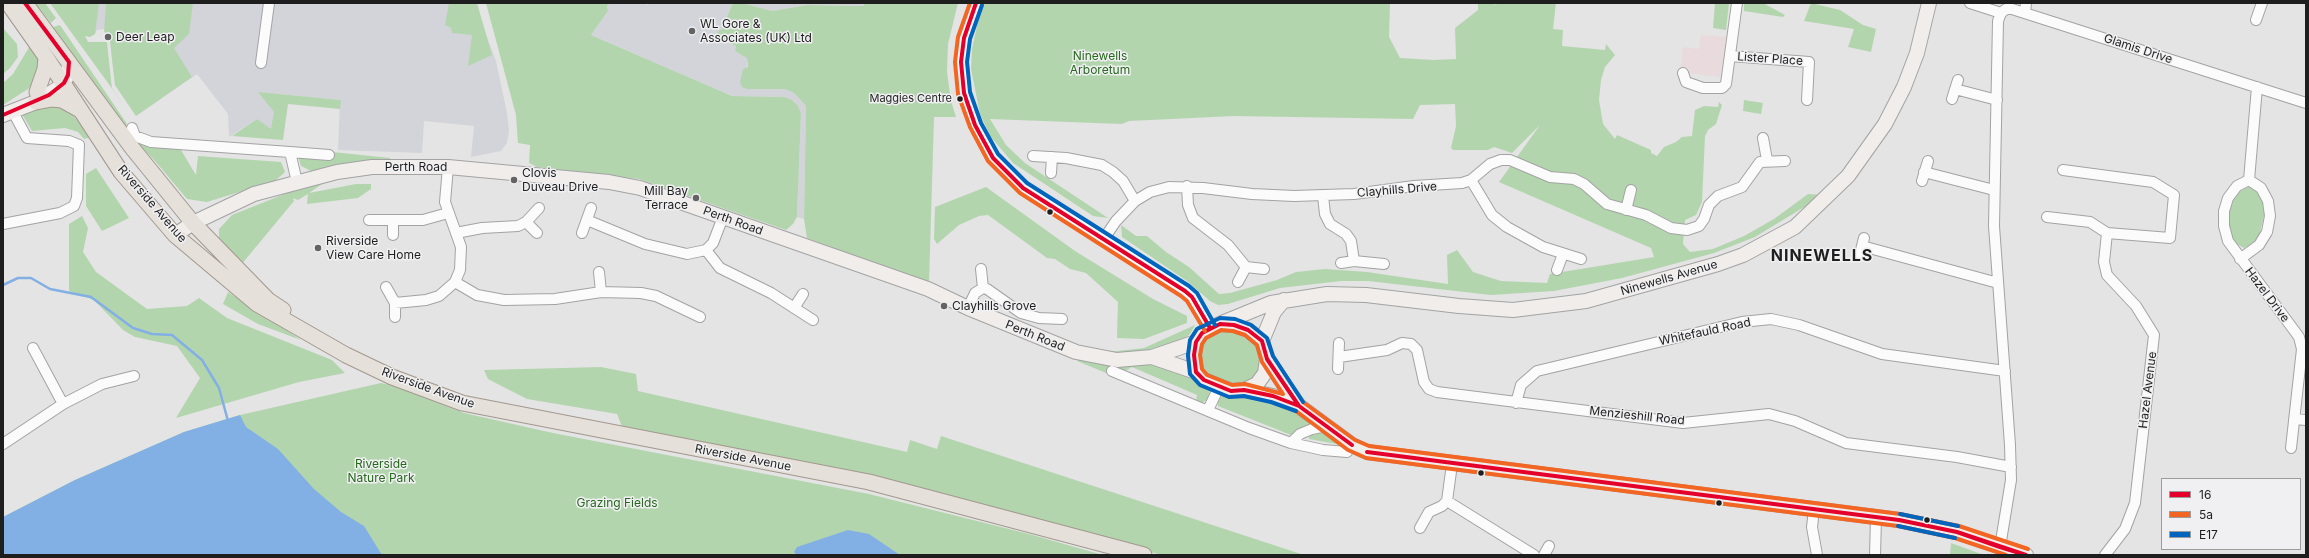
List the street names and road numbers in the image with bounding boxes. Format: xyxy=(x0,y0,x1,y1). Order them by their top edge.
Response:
street label: Glamis Drive xyxy=(2102,31,2174,67)
street label: Lister Place xyxy=(1737,50,1803,68)
street label: Perth Road xyxy=(385,160,447,174)
street label: Riverside Avenue xyxy=(114,162,190,246)
street label: Clayhills Drive xyxy=(1356,179,1438,201)
street label: Perth Road xyxy=(701,204,765,238)
street label: Ninewells Avenue xyxy=(1619,257,1719,299)
street label: Hazel Drive xyxy=(2242,265,2292,325)
street label: Whitefauld Road xyxy=(1658,315,1752,349)
street label: Perth Road xyxy=(1003,318,1067,354)
street label: Hazel Avenue xyxy=(2136,351,2160,429)
street label: Riverside Avenue xyxy=(380,365,476,411)
street label: Menzieshill Road xyxy=(1589,404,1685,428)
street label: Riverside Avenue xyxy=(694,442,792,474)

